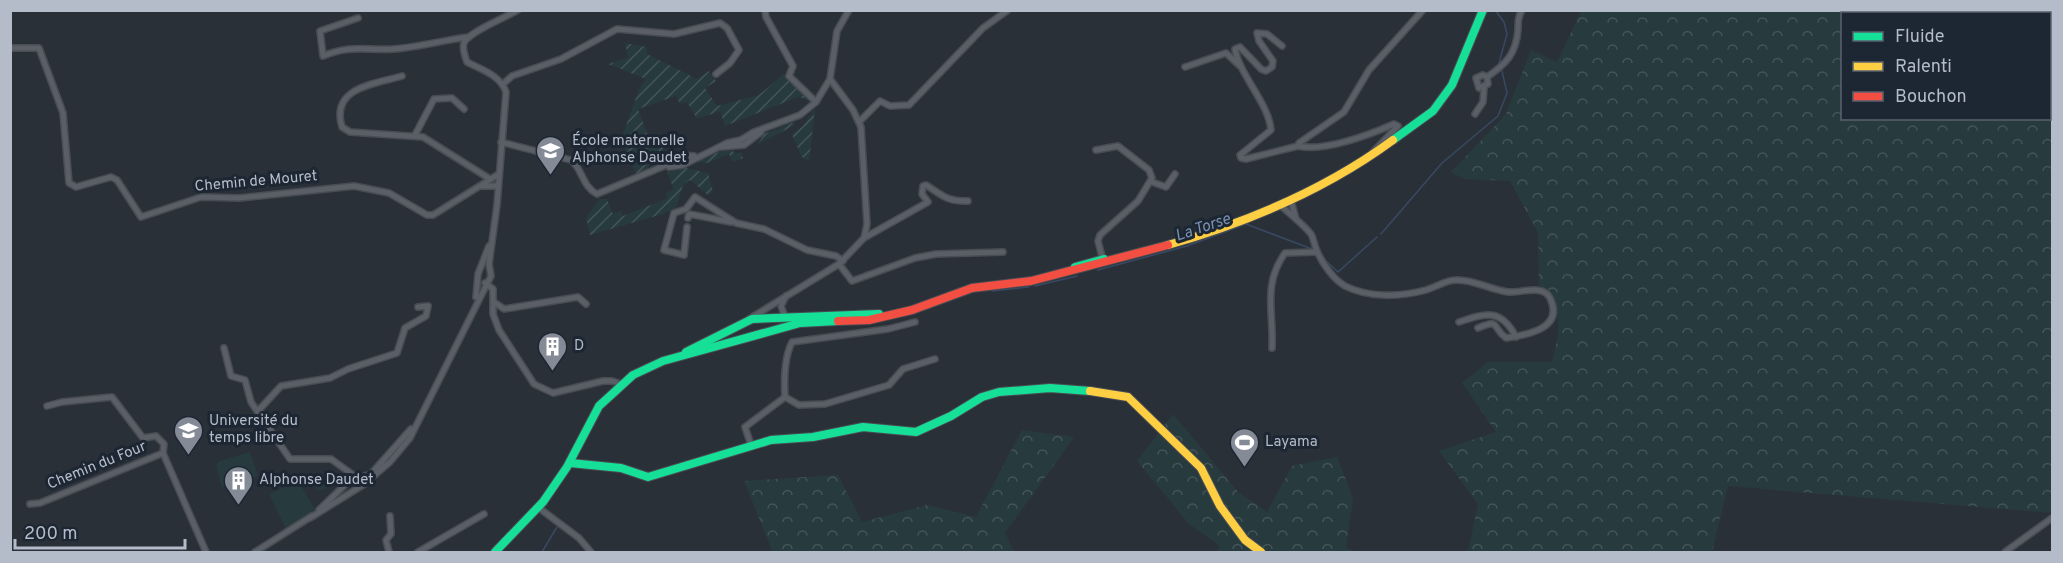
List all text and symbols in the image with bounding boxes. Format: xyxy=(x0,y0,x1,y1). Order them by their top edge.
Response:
legend xyxy=(1841,12,2051,120)
text: Fluide xyxy=(1895,26,1944,49)
text: Ralenti xyxy=(1895,56,1952,79)
text: Bouchon xyxy=(1895,86,1967,109)
place label: École maternelle Alphonse Daudet xyxy=(572,131,687,168)
school or university icon: École maternelle Alphonse Daudet xyxy=(535,134,567,176)
street label: Chemin de Mouret xyxy=(194,167,318,197)
water label: La Torse xyxy=(1173,209,1234,247)
building icon: D xyxy=(537,330,569,372)
place label: D xyxy=(574,337,584,356)
place label: Université du temps libre xyxy=(209,412,298,448)
school or university icon: Université du temps libre xyxy=(172,414,204,456)
sports icon: Layama xyxy=(1228,426,1260,468)
place label: Layama xyxy=(1265,433,1318,452)
street label: Chemin du Four xyxy=(45,437,150,495)
building icon: Alphonse Daudet xyxy=(222,464,254,506)
place label: Alphonse Daudet xyxy=(259,471,374,490)
scale bar xyxy=(15,512,184,550)
text: 200 m xyxy=(24,523,77,546)

